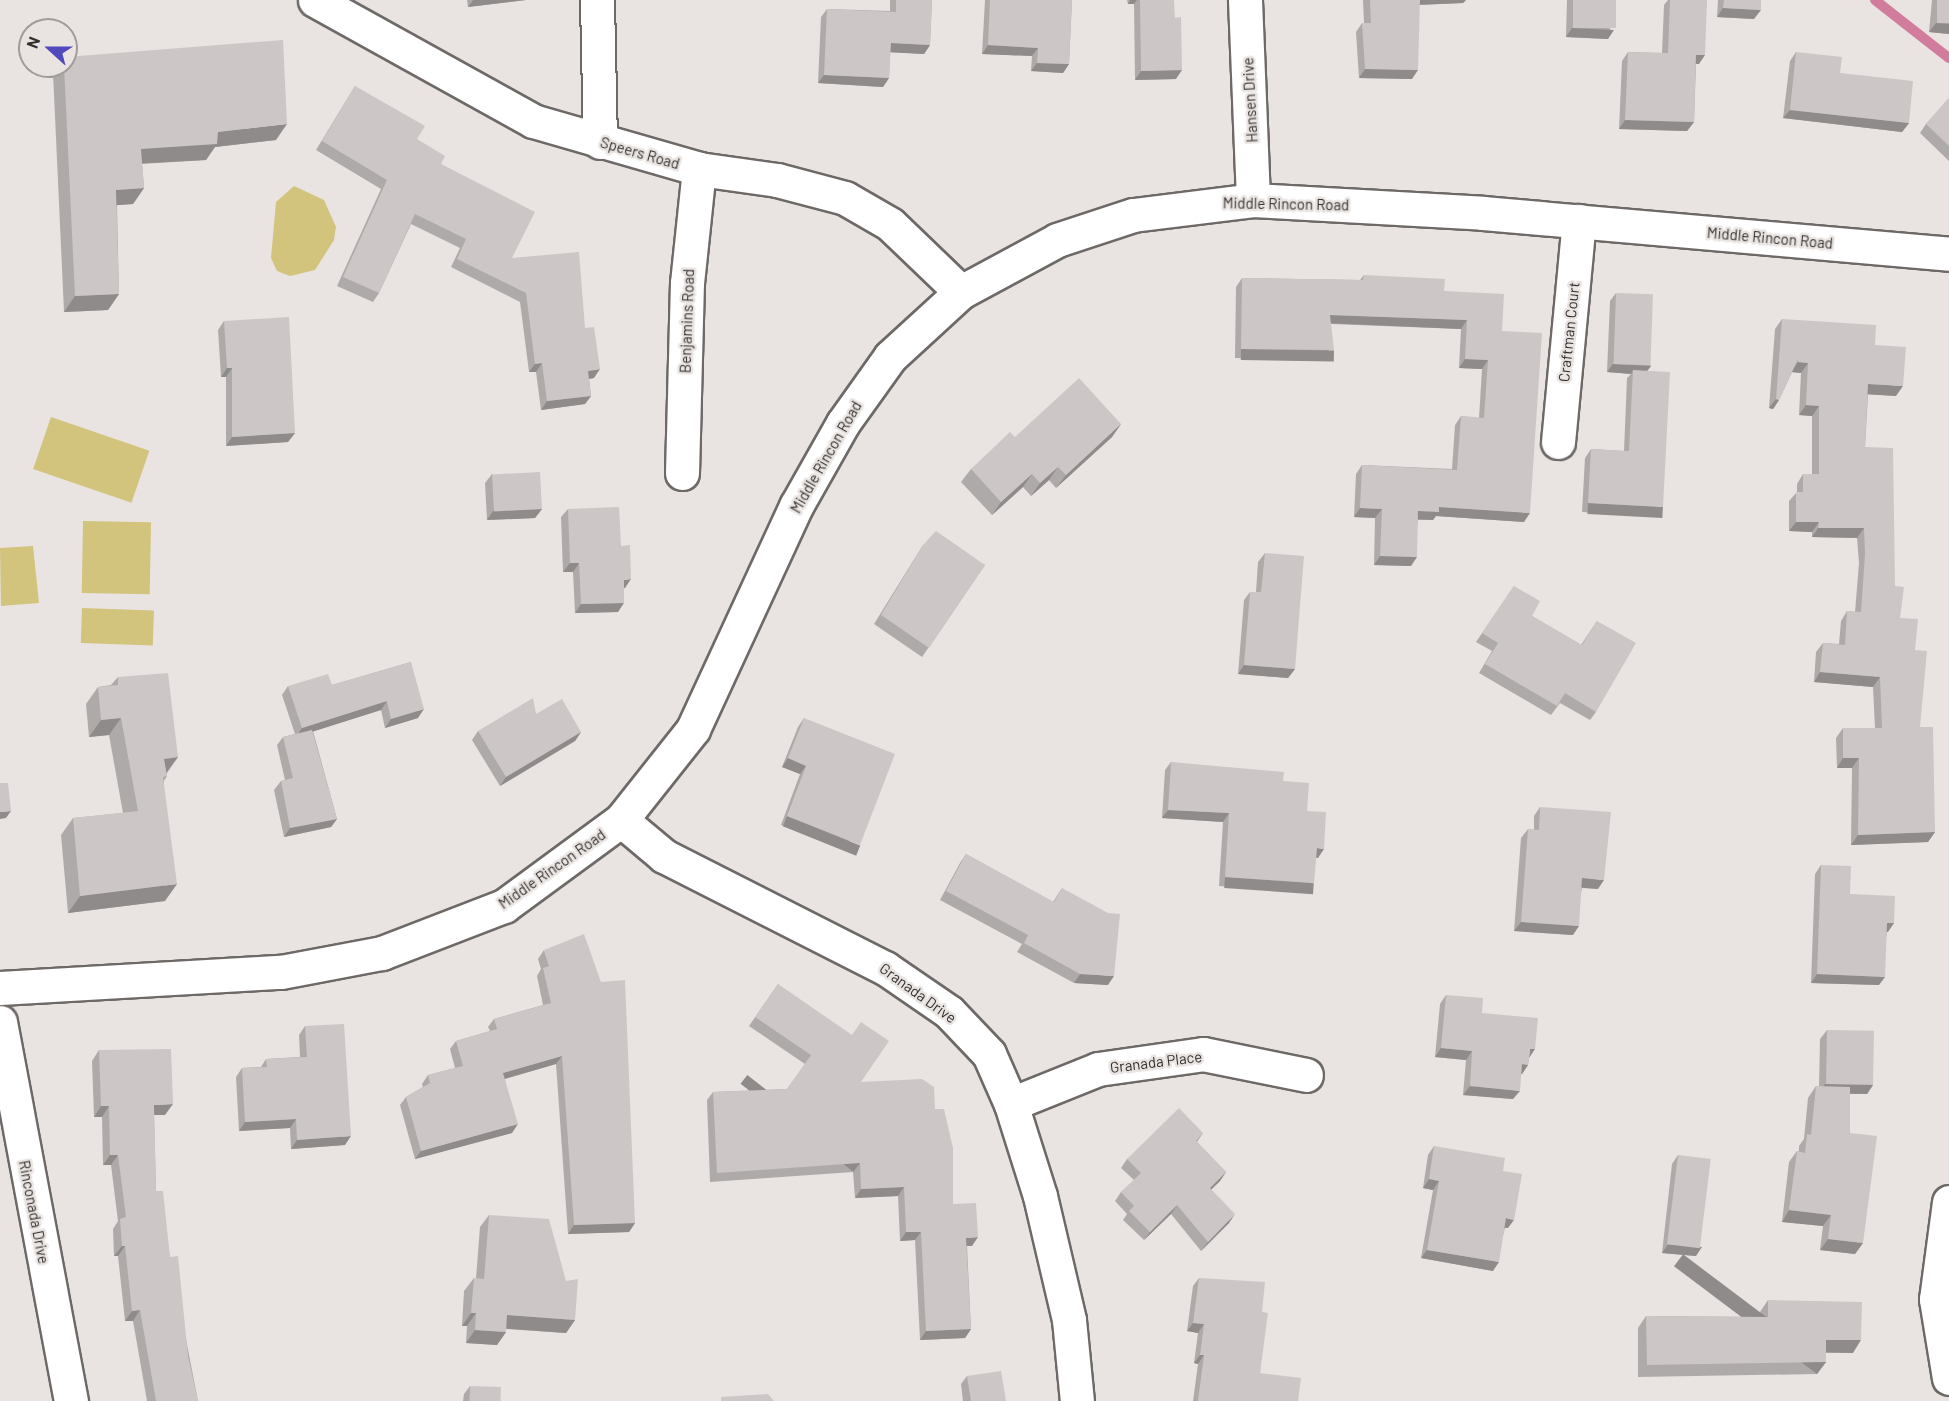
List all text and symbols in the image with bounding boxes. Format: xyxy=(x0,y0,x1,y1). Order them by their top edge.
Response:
north arrow xyxy=(18,18,78,78)
text: N xyxy=(22,34,43,50)
street label: Hansen Drive xyxy=(1239,57,1261,143)
street label: Speers Road xyxy=(598,133,682,173)
street label: Middle Rincon Road xyxy=(1223,194,1349,214)
street label: Middle Rincon Road xyxy=(1706,224,1834,252)
street label: Benjamins Road xyxy=(676,268,698,374)
street label: Craftman Court xyxy=(1555,281,1583,383)
street label: Middle Rincon Road xyxy=(787,398,865,516)
street label: Middle Rincon Road xyxy=(495,825,609,913)
street label: Granada Drive xyxy=(876,959,960,1027)
street label: Granada Place xyxy=(1109,1047,1203,1077)
street label: Rinconada Drive xyxy=(15,1159,53,1265)

